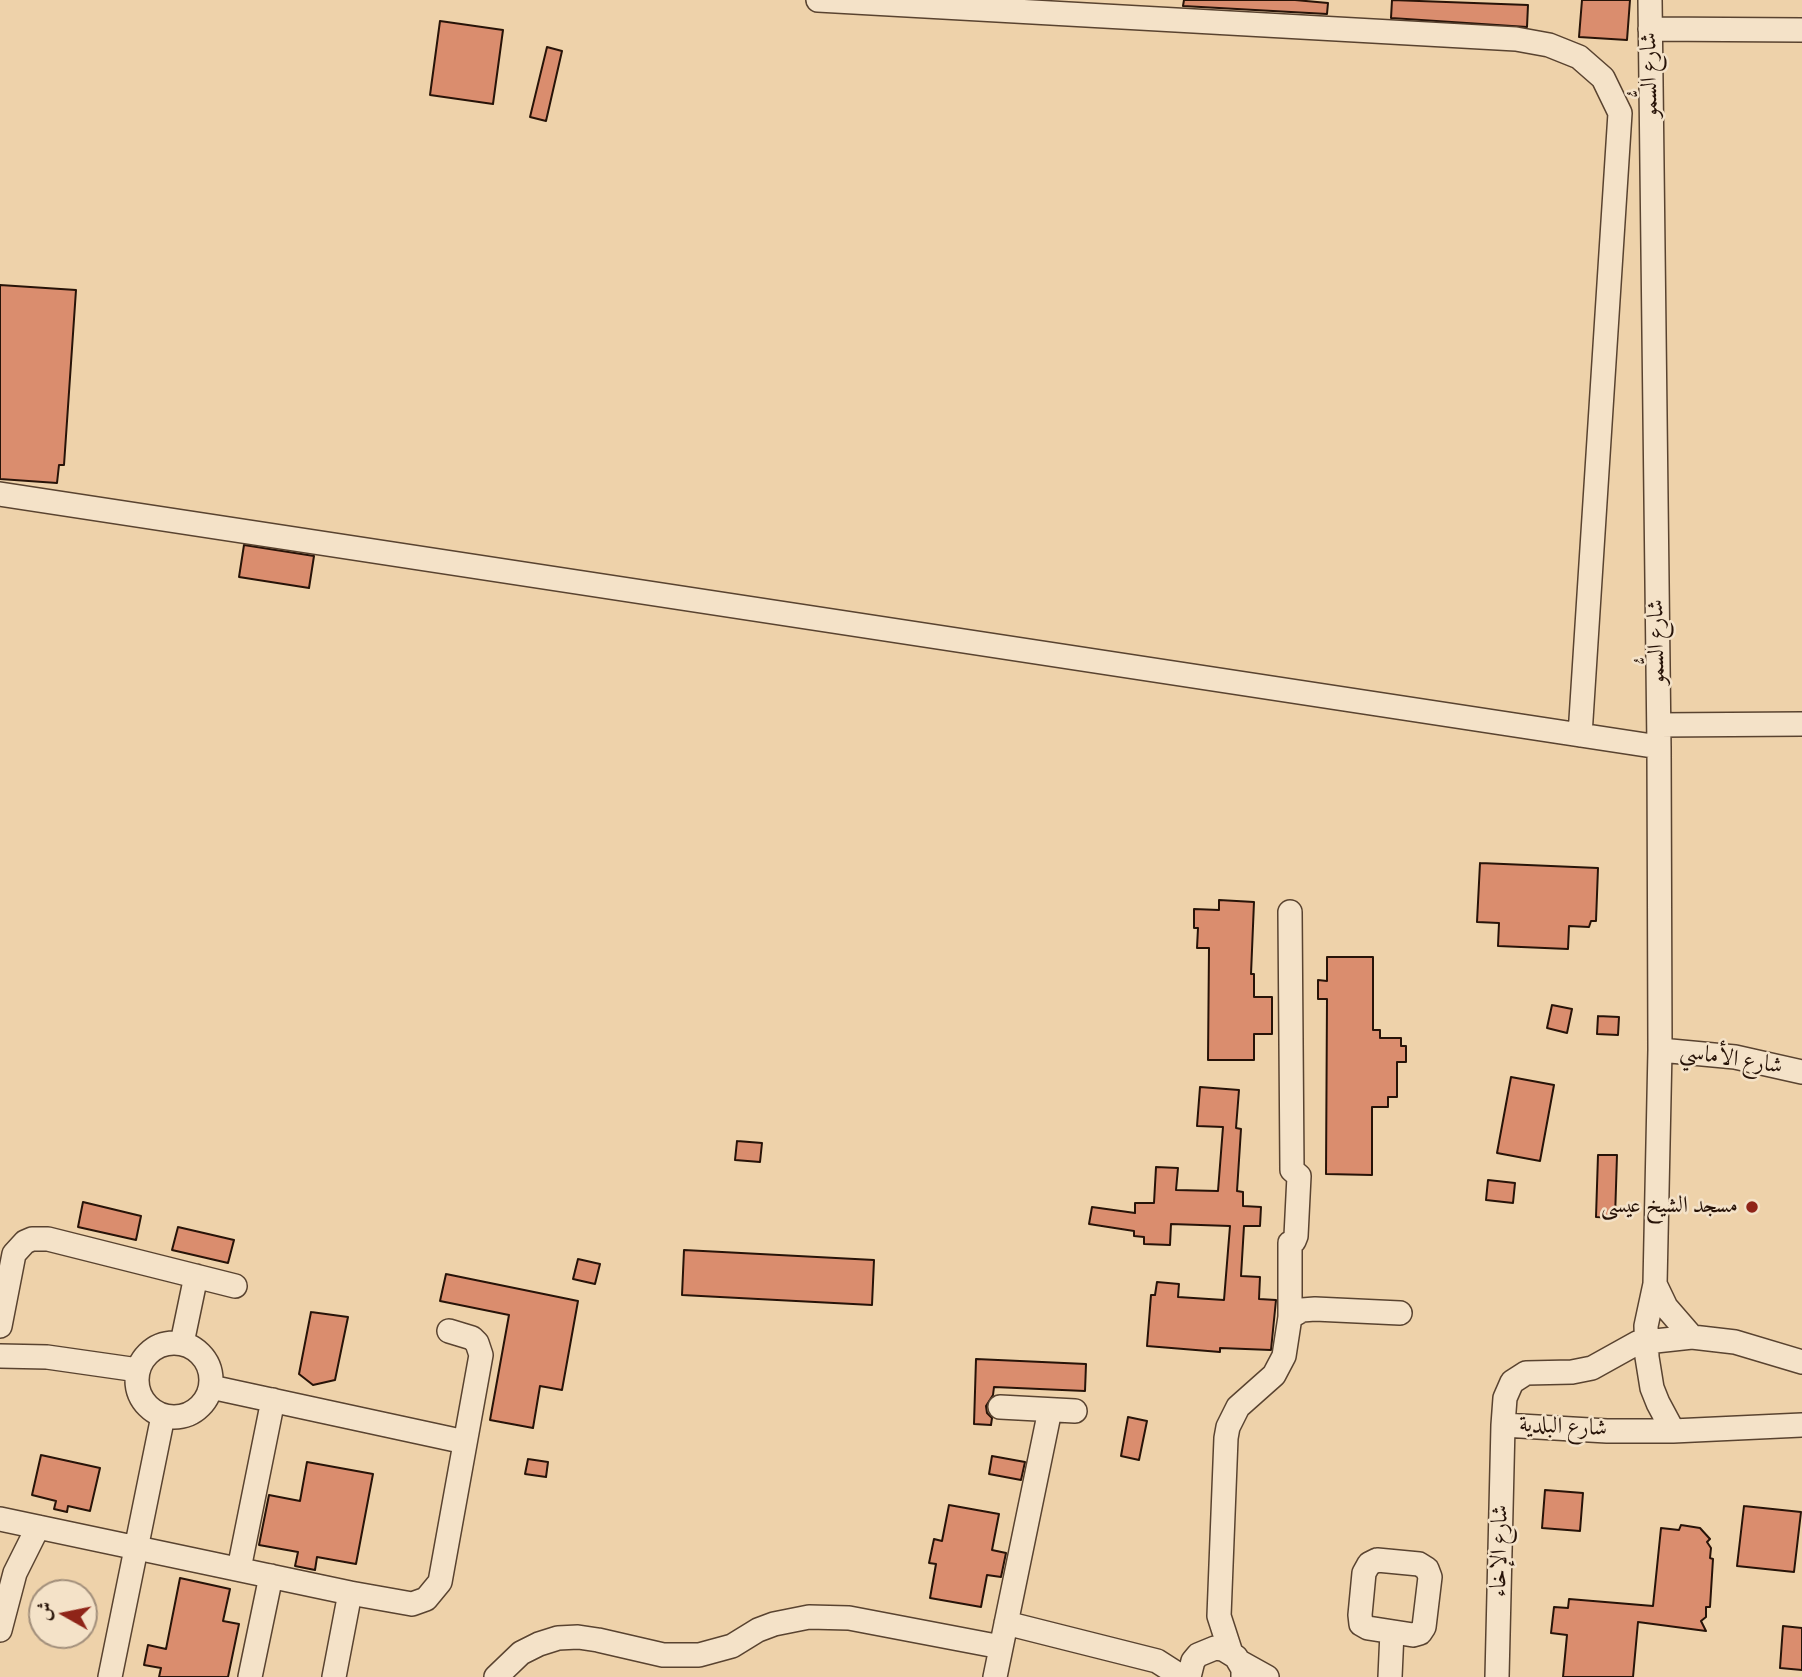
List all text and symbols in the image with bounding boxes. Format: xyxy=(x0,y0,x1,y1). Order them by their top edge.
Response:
street label: شارع السُّمو xyxy=(1636,32,1666,118)
street label: شارع السُّمو xyxy=(1643,599,1673,685)
street label: شارع الأماسي xyxy=(1678,1038,1784,1082)
place label: مسجد الشيخ عيسى xyxy=(1601,1193,1738,1221)
marker: مسجد الشيخ عيسى xyxy=(1744,1199,1760,1215)
street label: شارع البلدية xyxy=(1518,1412,1608,1444)
street label: شارع الإخاء xyxy=(1486,1505,1516,1597)
north arrow xyxy=(28,1579,98,1649)
text: ش xyxy=(31,1600,58,1622)

